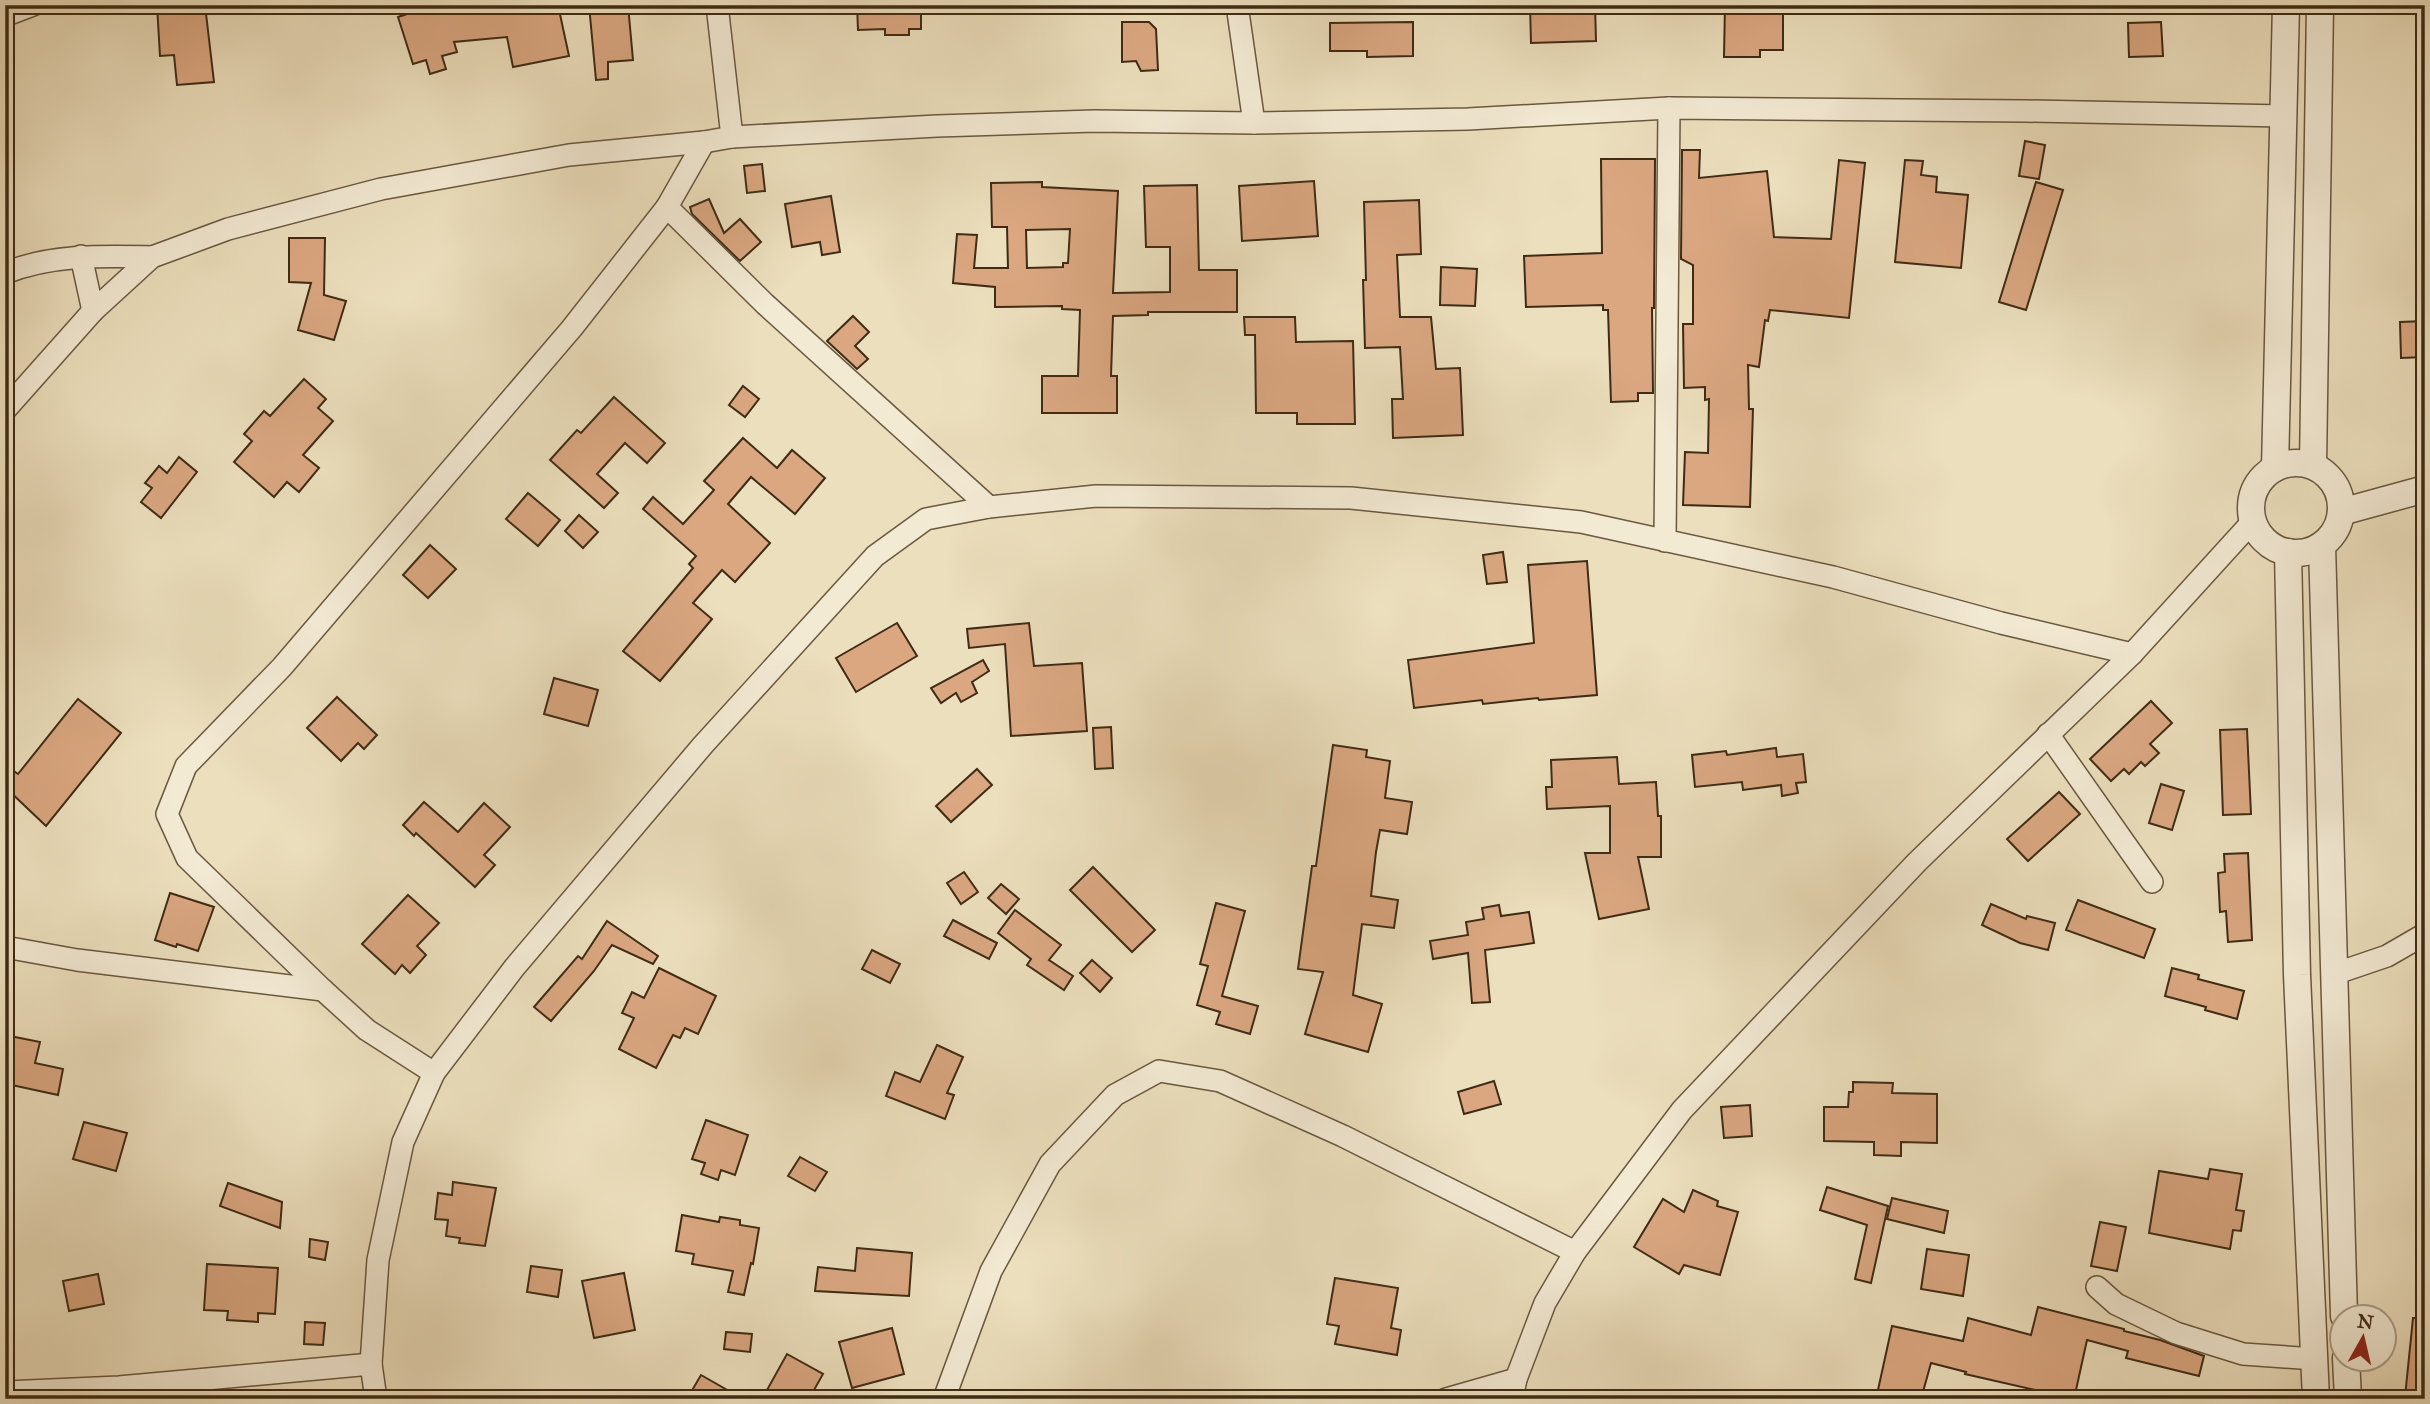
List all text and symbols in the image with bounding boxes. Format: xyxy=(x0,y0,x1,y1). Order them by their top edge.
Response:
north arrow xyxy=(2328,1302,2398,1372)
text: N xyxy=(2356,1309,2375,1334)

